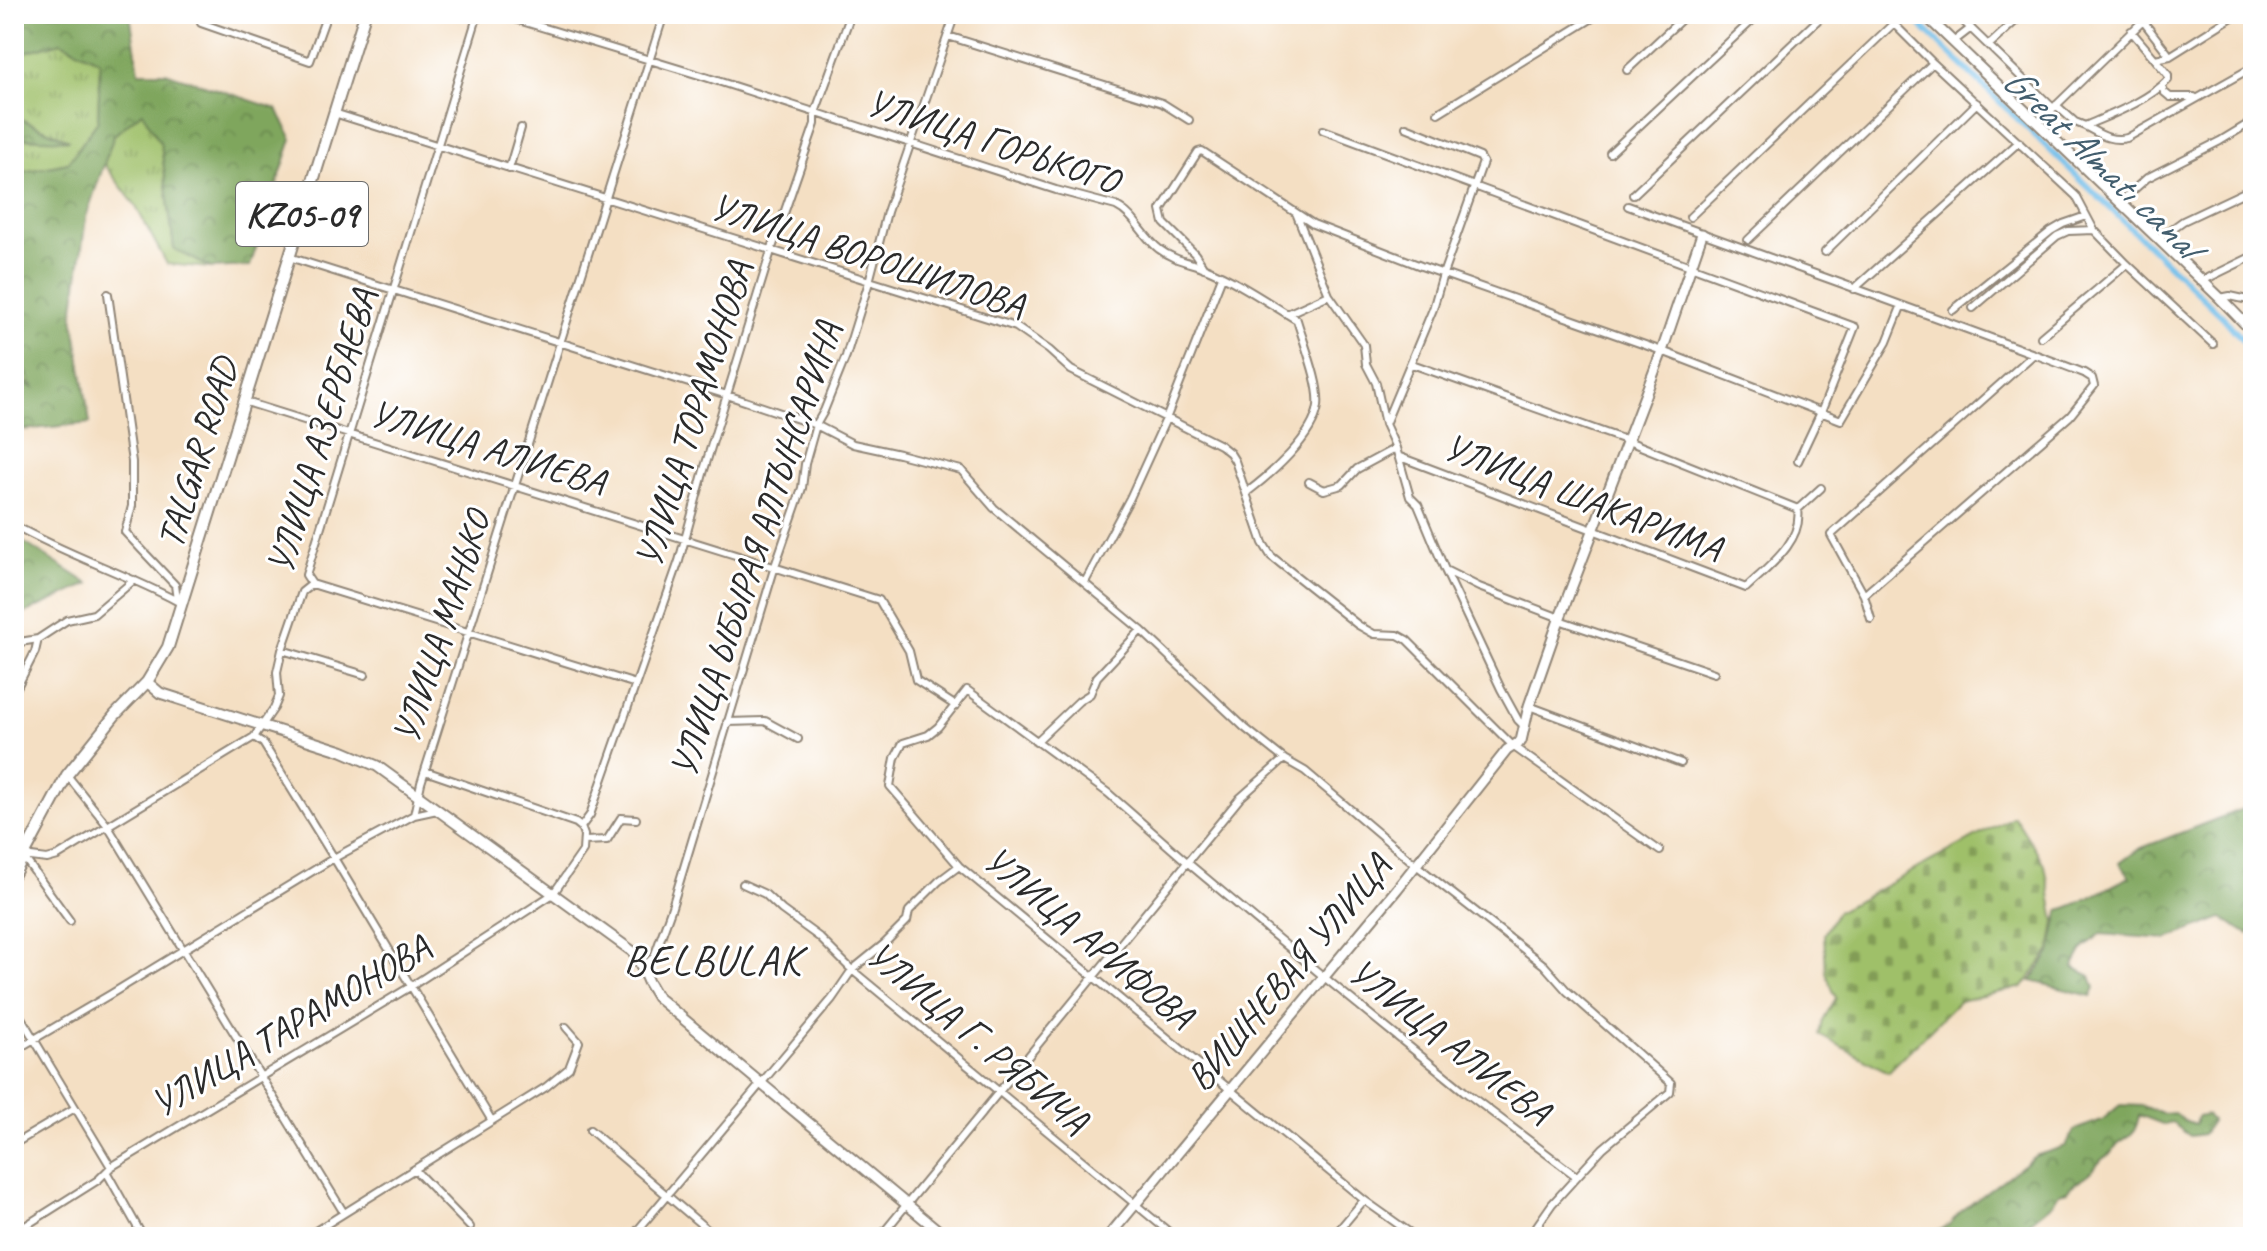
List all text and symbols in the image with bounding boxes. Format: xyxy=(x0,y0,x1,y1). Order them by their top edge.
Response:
water label: Great Almatı canal xyxy=(1992,55,2219,277)
street label: УЛИЦА ГОРЬКОГО xyxy=(861,79,1129,206)
road number: KZ05-09 xyxy=(236,182,368,246)
street label: УЛИЦА ВОРОШИЛОВА xyxy=(705,183,1032,329)
street label: УЛИЦА ТОРАМОНОВА xyxy=(625,255,763,573)
street label: УЛИЦА АЗЕРБАЕВА xyxy=(256,283,387,579)
street label: УЛИЦА ЫБЫРАЯ АЛТЫНСАРИНА xyxy=(660,315,852,783)
street label: TALGAR ROAD xyxy=(146,350,249,554)
street label: УЛИЦА АЛИЕВА xyxy=(365,389,613,506)
street label: УЛИЦА ШАКАРИМА xyxy=(1437,423,1730,573)
street label: УЛИЦА МАНЬКО xyxy=(382,502,502,749)
street label: УЛИЦА АРИФОВА xyxy=(974,836,1205,1040)
street label: ВИШНЕВАЯ УЛИЦА xyxy=(1176,843,1402,1100)
street label: УЛИЦА ТАРАМОНОВА xyxy=(142,923,439,1127)
street label: УЛИЦА Г. РЯБИЧА xyxy=(857,931,1099,1144)
district label: BELBULAK xyxy=(623,934,809,987)
street label: УЛИЦА АЛИЕВА xyxy=(1339,948,1562,1136)

